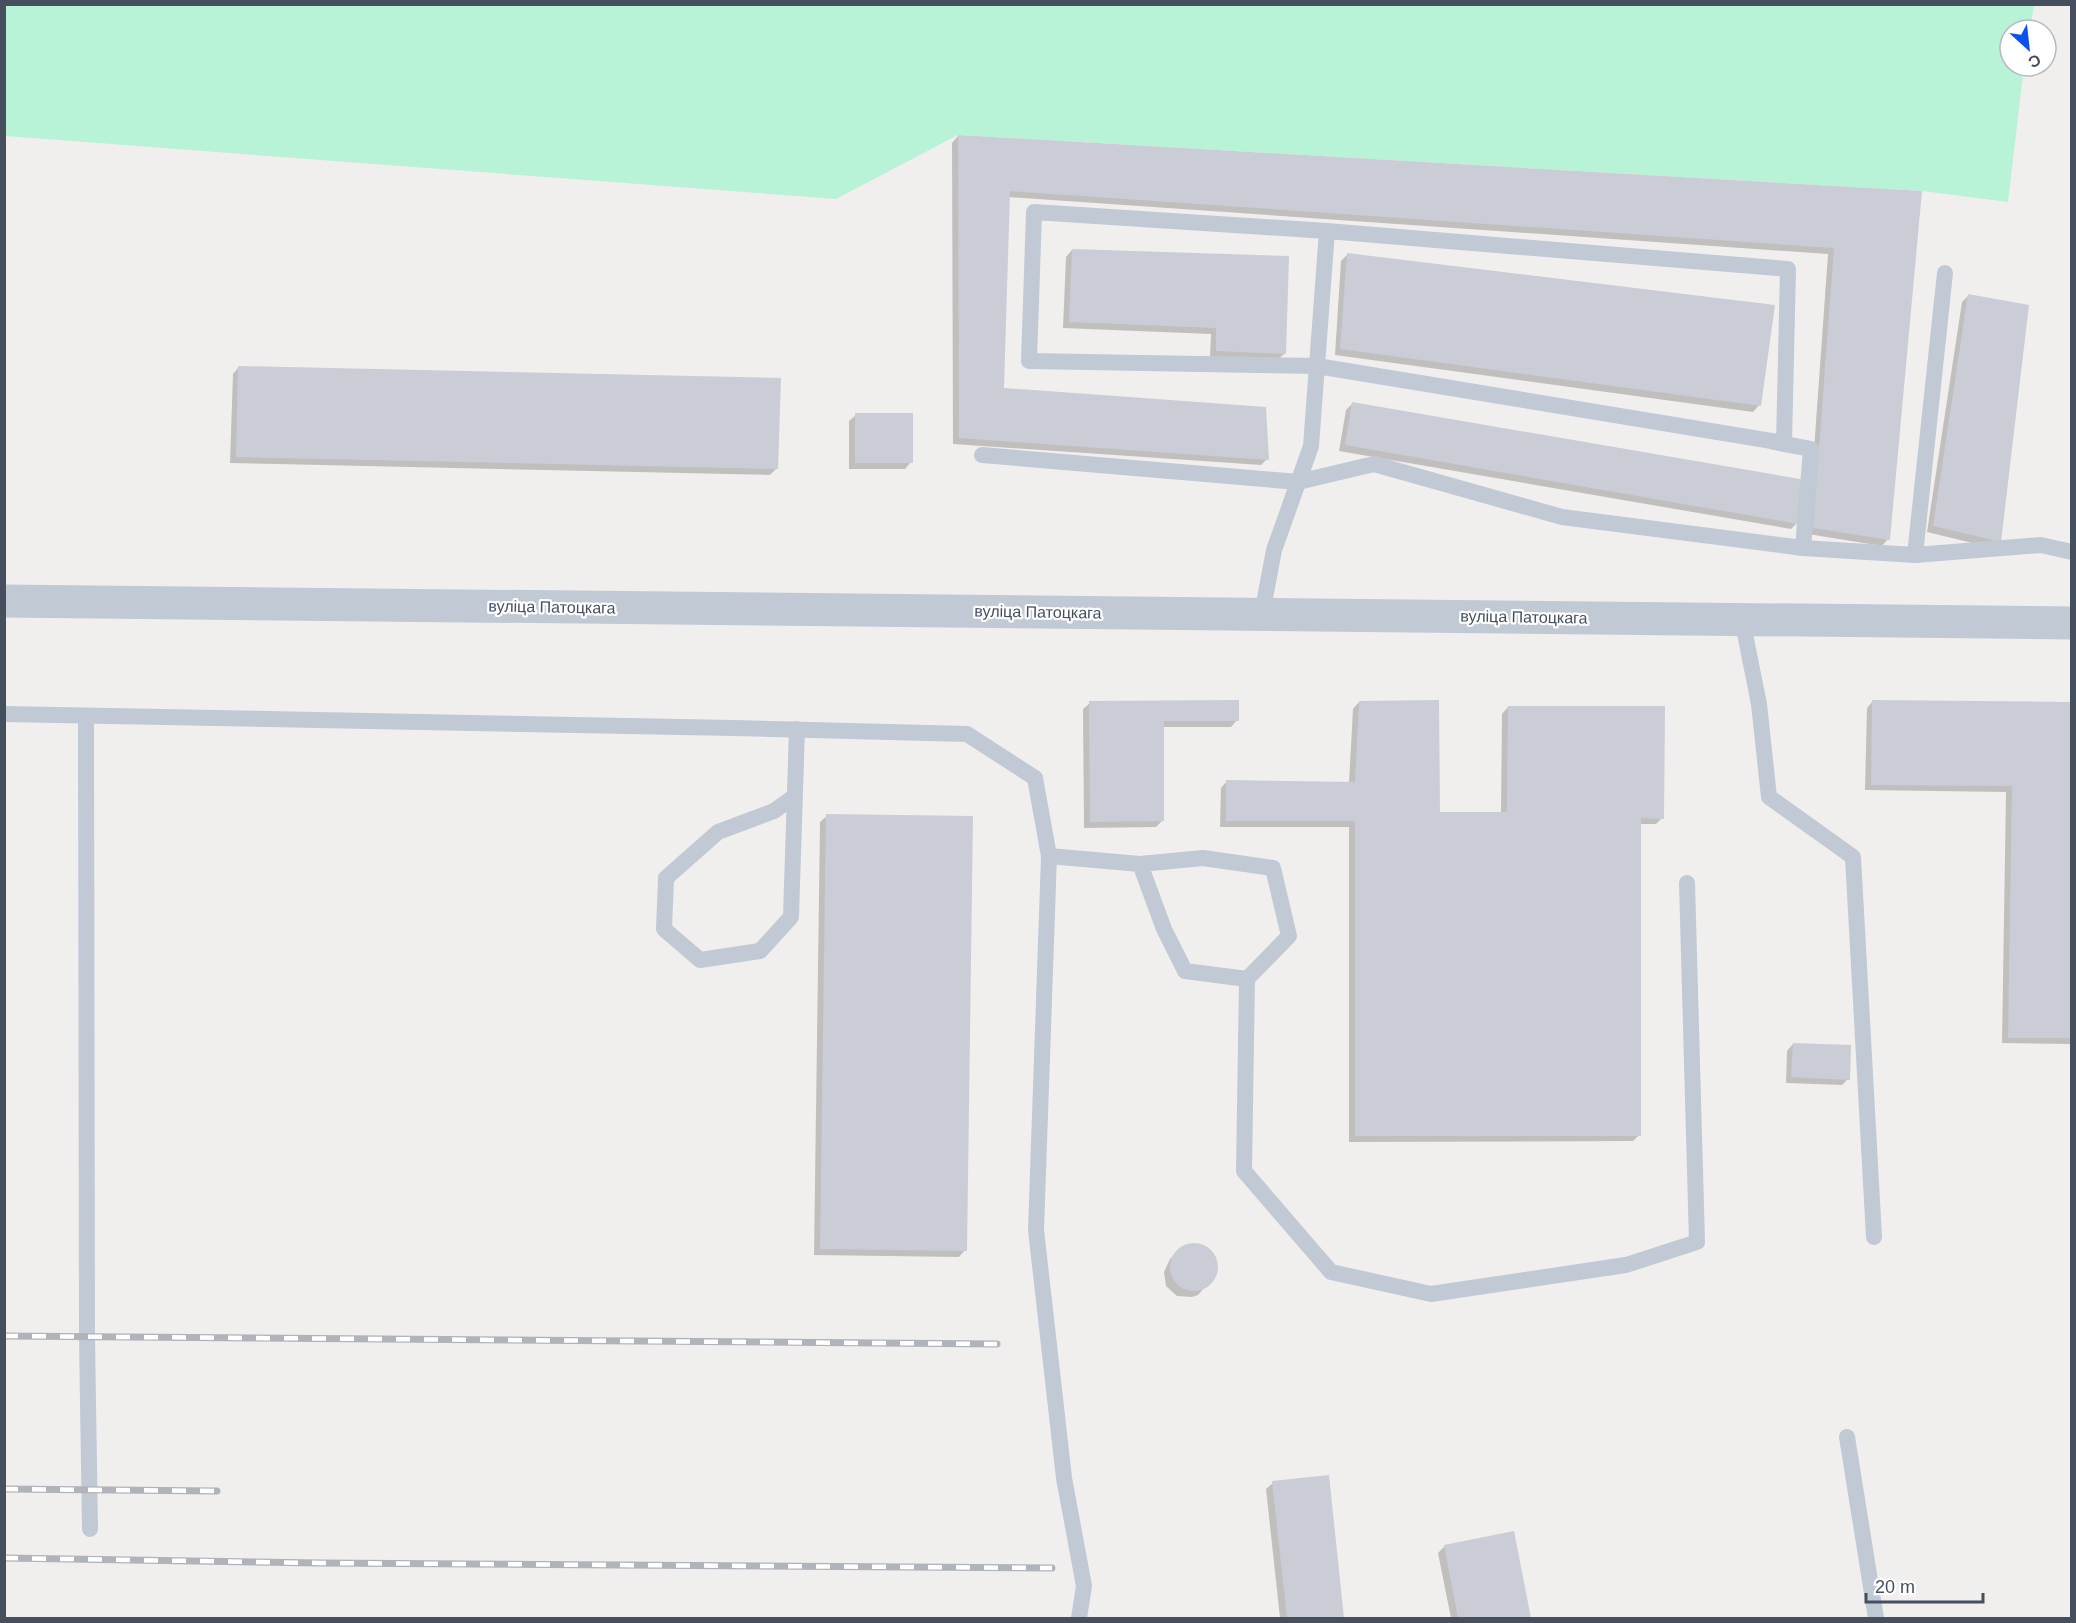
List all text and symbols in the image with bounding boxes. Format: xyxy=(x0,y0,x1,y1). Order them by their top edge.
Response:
north arrow xyxy=(1998,18,2058,78)
text: С xyxy=(2025,51,2044,71)
street label: вуліца Патоцкага xyxy=(488,597,616,617)
street label: вуліца Патоцкага xyxy=(974,602,1102,622)
street label: вуліца Патоцкага xyxy=(1460,607,1588,627)
scale bar xyxy=(1866,1566,1983,1604)
text: 20 m xyxy=(1875,1577,1915,1597)

